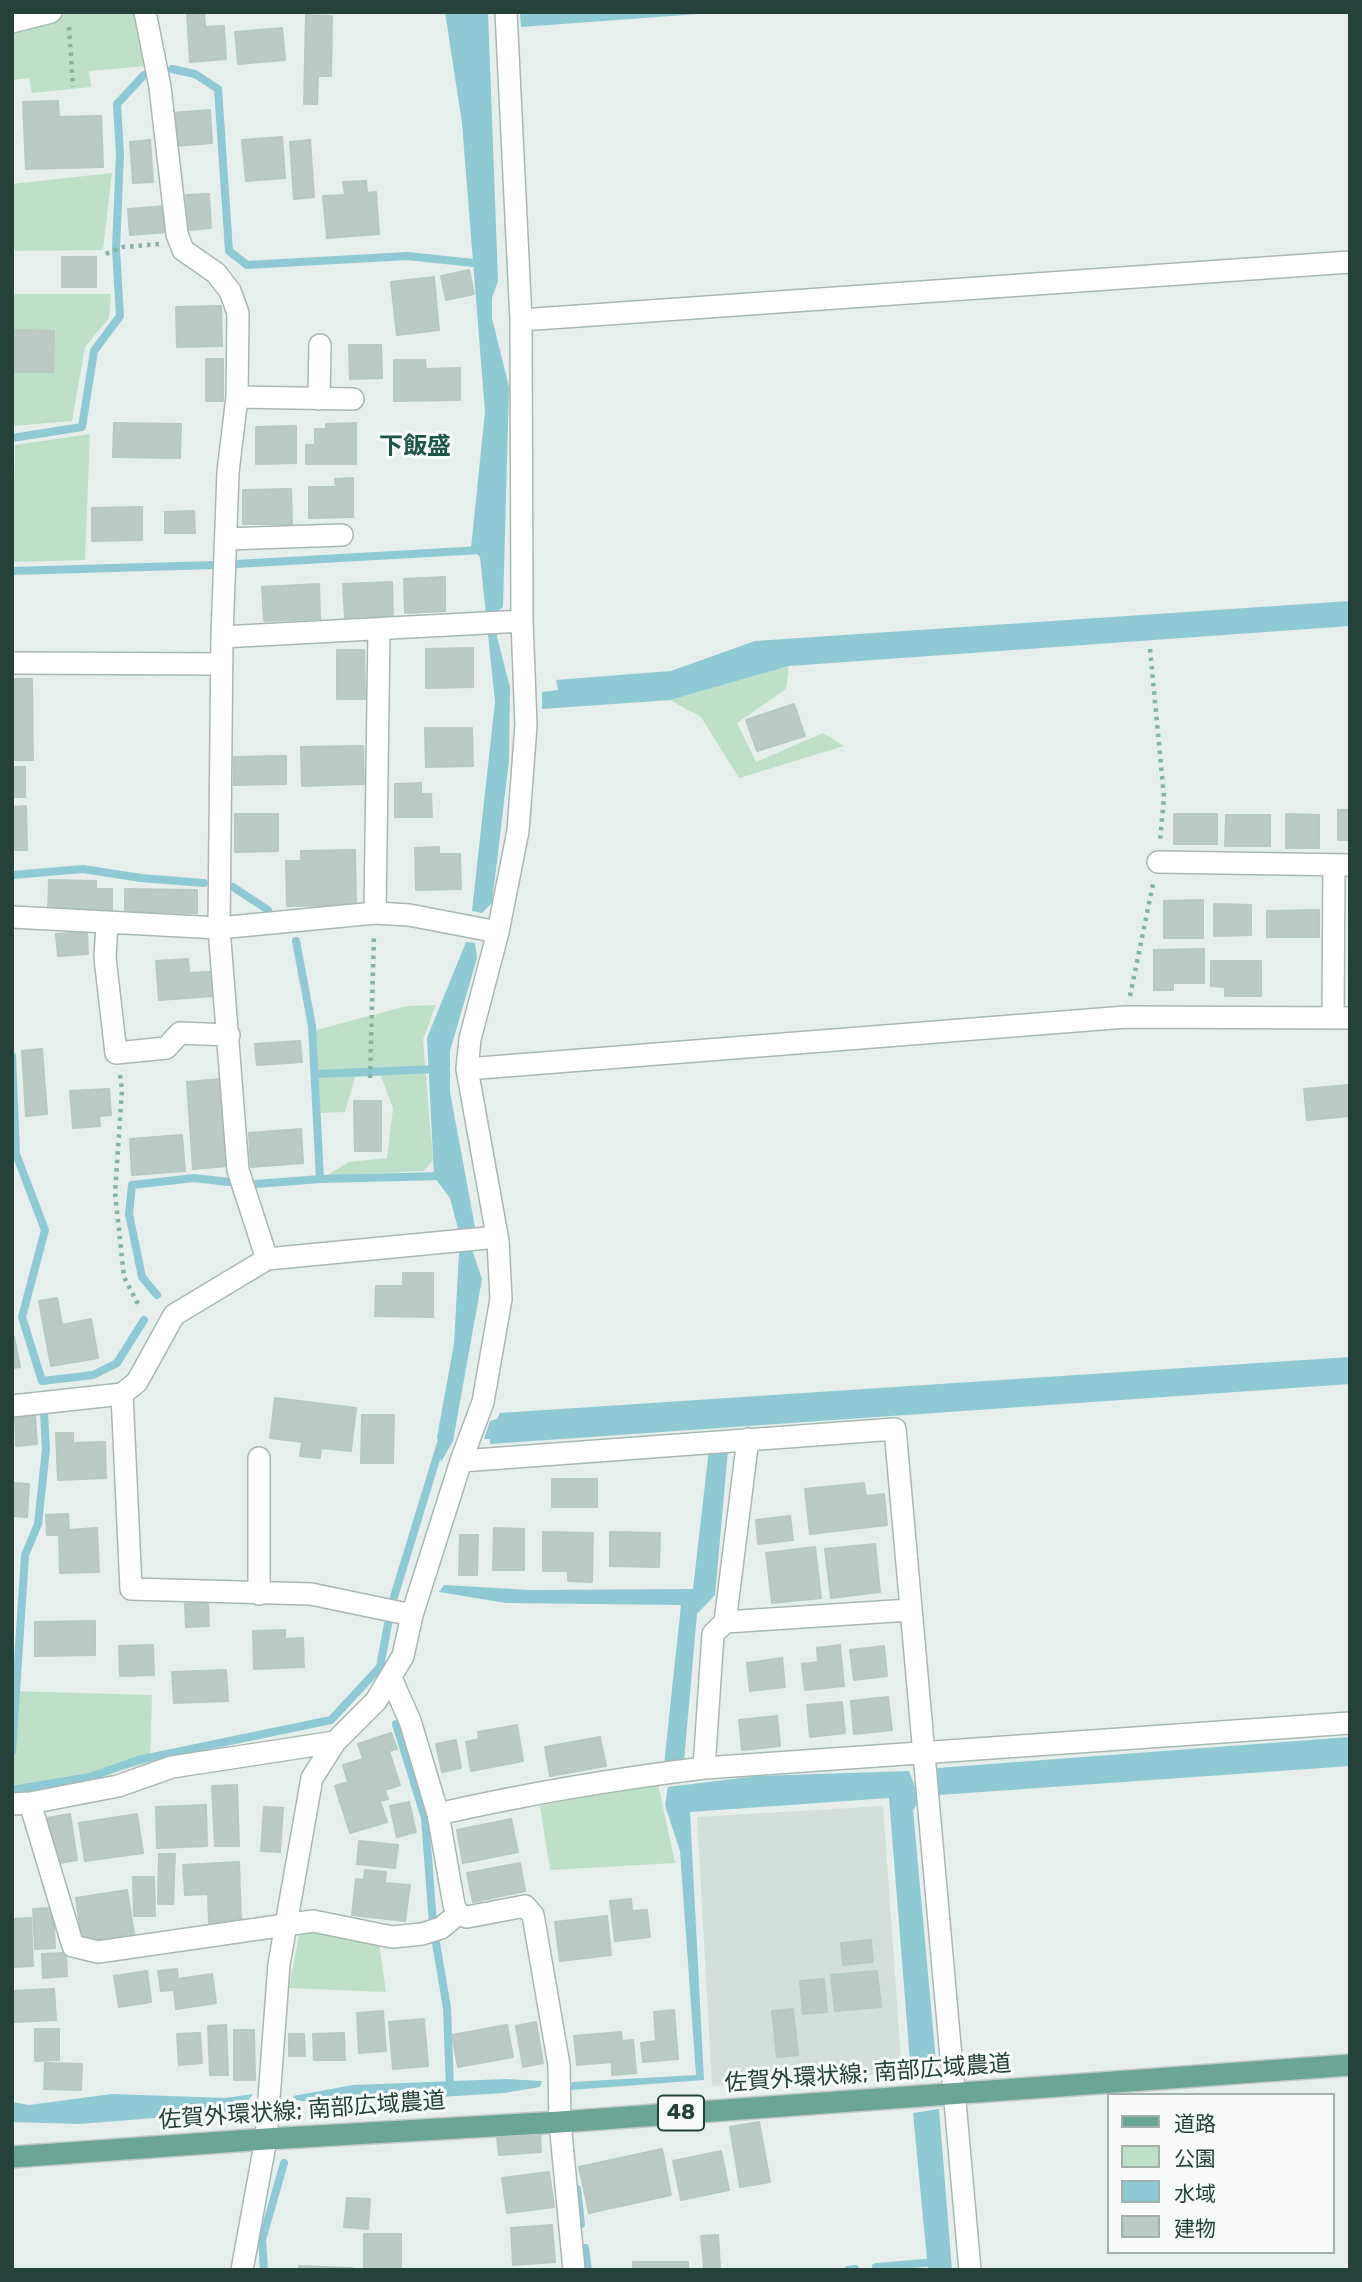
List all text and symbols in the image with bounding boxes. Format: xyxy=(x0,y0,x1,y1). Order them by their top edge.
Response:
district label: 下飯盛 xyxy=(379,433,451,461)
street label: 佐賀外環状線; 南部広域農道 xyxy=(723,2050,1013,2098)
street label: 佐賀外環状線; 南部広域農道 xyxy=(157,2087,447,2135)
legend xyxy=(1106,2093,1334,2254)
road number: 48 xyxy=(658,2096,704,2130)
text: 道路 xyxy=(1174,2111,1216,2136)
text: 公園 xyxy=(1174,2146,1216,2171)
text: 水域 xyxy=(1174,2181,1216,2206)
text: 建物 xyxy=(1174,2216,1216,2241)

